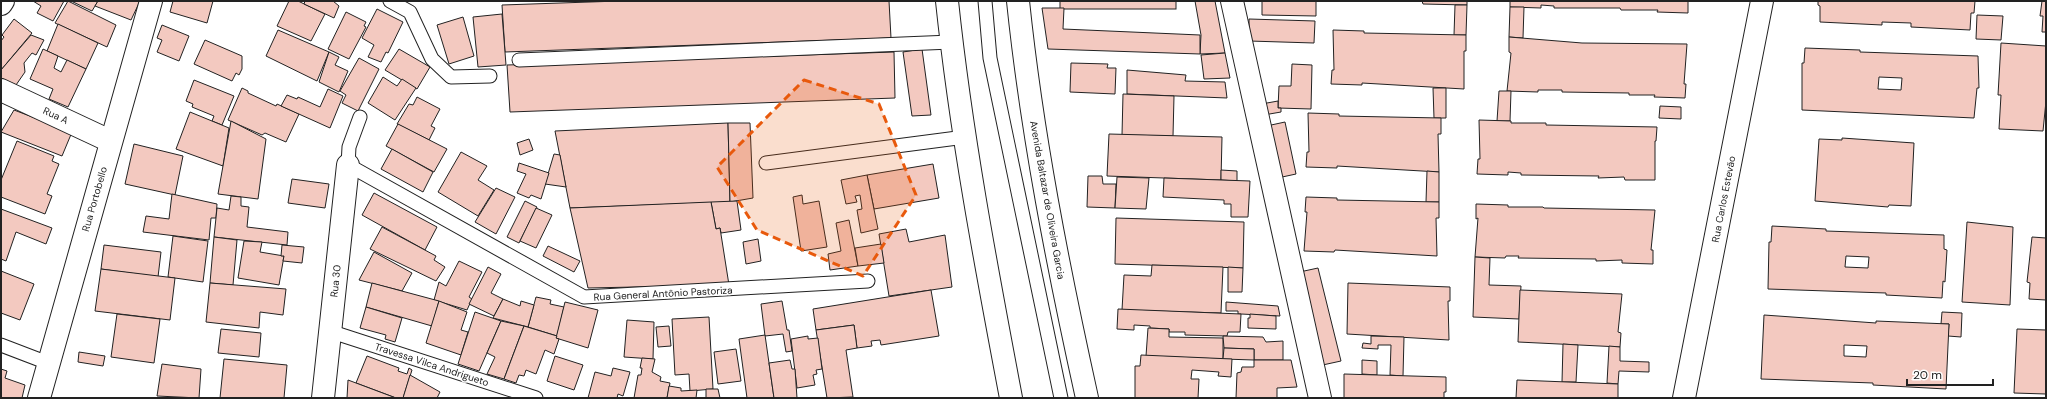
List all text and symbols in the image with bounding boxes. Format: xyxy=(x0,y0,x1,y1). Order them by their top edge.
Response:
street label: Rua A xyxy=(41,104,71,127)
street label: Avenida Baltazar de Oliveira Garcia xyxy=(1027,120,1068,280)
street label: Rua Carlos Estevão xyxy=(1709,155,1738,244)
street label: Rua Portobello xyxy=(79,165,110,233)
street label: Rua 30 xyxy=(327,264,344,298)
street label: Rua General Antônio Pastoriza xyxy=(593,283,733,304)
street label: Travessa Vilca Andrigueto xyxy=(373,340,491,389)
scale bar xyxy=(1907,361,1993,387)
text: 20 m xyxy=(1913,367,1942,383)

